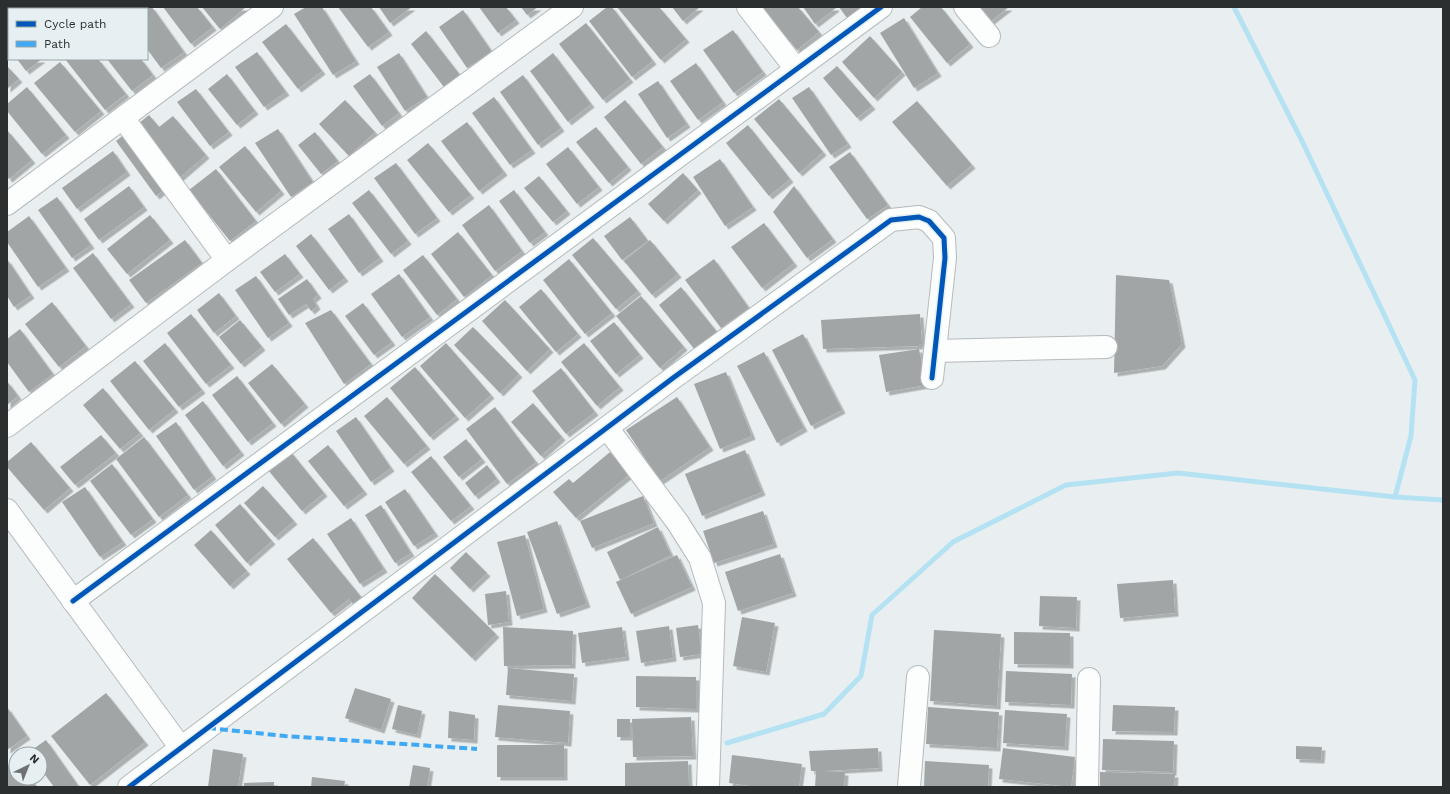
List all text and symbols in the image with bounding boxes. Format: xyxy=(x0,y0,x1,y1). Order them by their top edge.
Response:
legend xyxy=(8,8,148,60)
text: Cycle path xyxy=(44,17,106,31)
text: Path xyxy=(44,37,70,51)
north arrow xyxy=(8,746,48,786)
text: N xyxy=(27,752,42,767)

